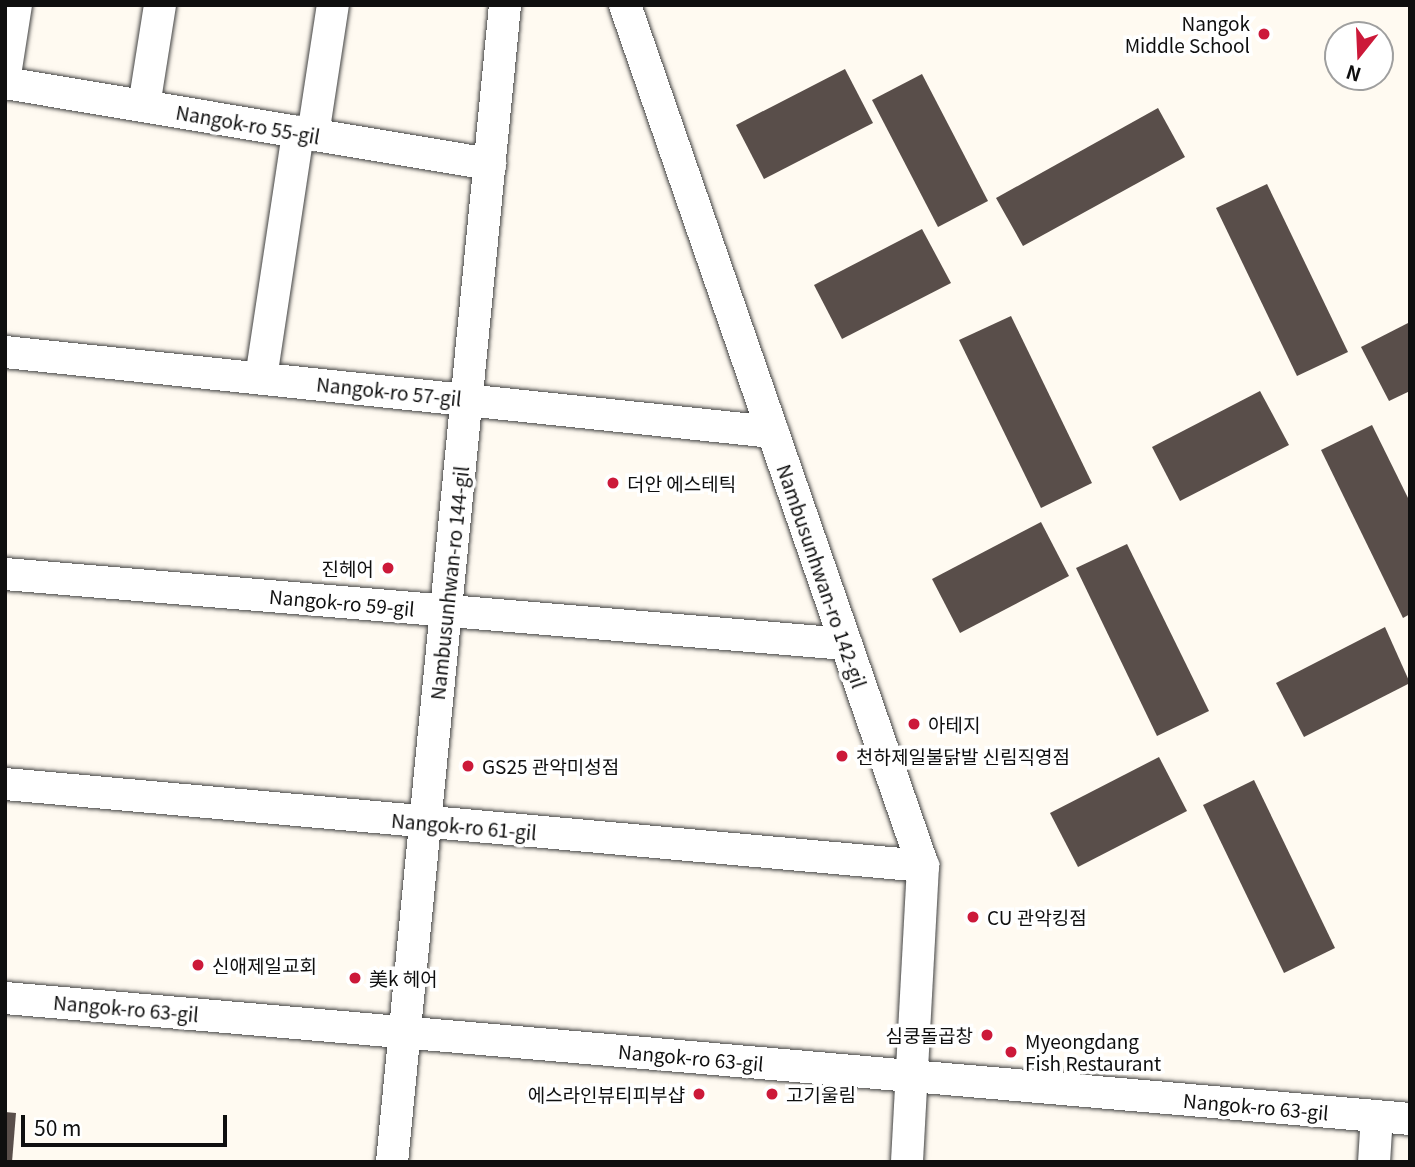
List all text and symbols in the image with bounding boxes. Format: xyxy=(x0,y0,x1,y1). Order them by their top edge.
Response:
place label: Nangok Middle School xyxy=(1125,12,1250,56)
north arrow xyxy=(1324,21,1394,91)
marker: Nangok Middle School xyxy=(1256,26,1272,42)
text: N xyxy=(1342,60,1364,90)
street label: Nangok-ro 55-gil xyxy=(174,100,322,148)
street label: Nangok-ro 57-gil xyxy=(315,372,463,410)
street label: Nambusunhwan-ro 142-gil xyxy=(773,461,871,691)
street label: Nambusunhwan-ro 144-gil xyxy=(425,465,473,701)
place label: 더안 에스테틱 xyxy=(627,472,736,494)
marker: 더안 에스테틱 xyxy=(605,475,621,491)
place label: 진헤어 xyxy=(322,557,374,579)
marker: 진헤어 xyxy=(380,560,396,576)
street label: Nangok-ro 59-gil xyxy=(268,584,416,620)
place label: 아테지 xyxy=(928,713,980,735)
marker: 아테지 xyxy=(906,716,922,732)
place label: 천하제일불닭발 신림직영점 xyxy=(856,745,1070,767)
marker: 천하제일불닭발 신림직영점 xyxy=(834,748,850,764)
place label: GS25 관악미성점 xyxy=(482,755,619,777)
marker: GS25 관악미성점 xyxy=(460,758,476,774)
street label: Nangok-ro 61-gil xyxy=(390,808,538,844)
place label: CU 관악킹점 xyxy=(987,906,1087,928)
marker: CU 관악킹점 xyxy=(965,909,981,925)
place label: 신애제일교회 xyxy=(212,954,317,976)
marker: 신애제일교회 xyxy=(190,957,206,973)
place label: 美k 헤어 xyxy=(369,967,438,989)
marker: 美k 헤어 xyxy=(347,970,363,986)
street label: Nangok-ro 63-gil xyxy=(52,990,200,1026)
place label: 심쿵돌곱창 xyxy=(886,1024,973,1046)
marker: 심쿵돌곱창 xyxy=(979,1027,995,1043)
place label: Myeongdang Fish Restaurant xyxy=(1025,1030,1161,1074)
street label: Nangok-ro 63-gil xyxy=(617,1039,765,1075)
marker: Myeongdang Fish Restaurant xyxy=(1003,1044,1019,1060)
place label: 에스라인뷰티피부샵 xyxy=(528,1083,685,1105)
place label: 고기울림 xyxy=(786,1083,856,1105)
marker: 에스라인뷰티피부샵 xyxy=(691,1086,707,1102)
marker: 고기울림 xyxy=(764,1086,780,1102)
street label: Nangok-ro 63-gil xyxy=(1182,1088,1330,1124)
scale bar xyxy=(24,1100,231,1144)
text: 50 m xyxy=(34,1112,81,1142)

